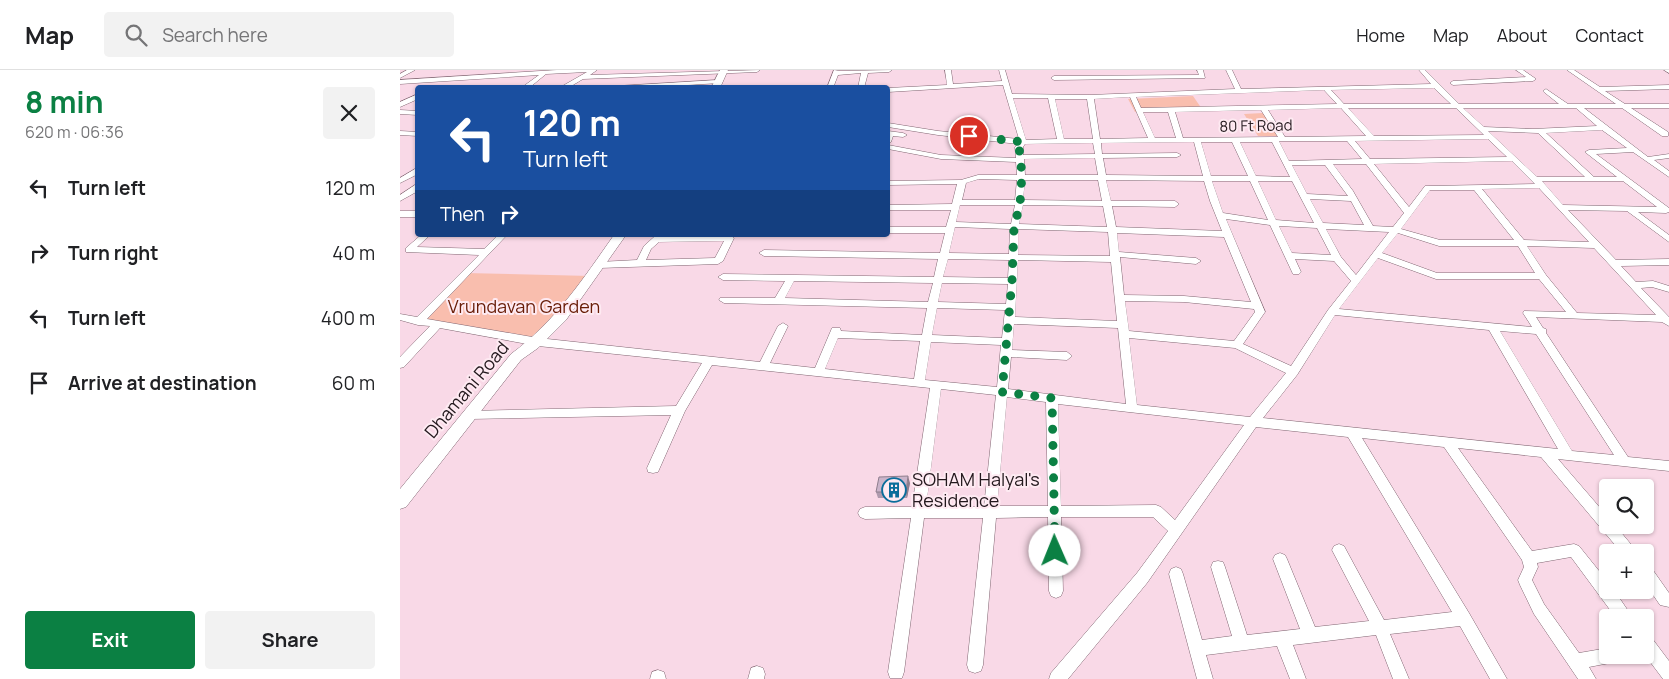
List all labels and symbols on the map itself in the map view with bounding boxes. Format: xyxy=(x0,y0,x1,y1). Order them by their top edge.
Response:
street label: 80 Ft Road xyxy=(1219,114,1293,137)
pin xyxy=(948,115,990,157)
park label: Vrundavan Garden xyxy=(448,294,600,318)
street label: Dhamani Road xyxy=(419,336,514,443)
place label: SOHAM Halyal's Residence xyxy=(912,467,1040,512)
building icon: SOHAM Halyal's Residence xyxy=(881,477,907,503)
position arrow xyxy=(1028,524,1080,576)

